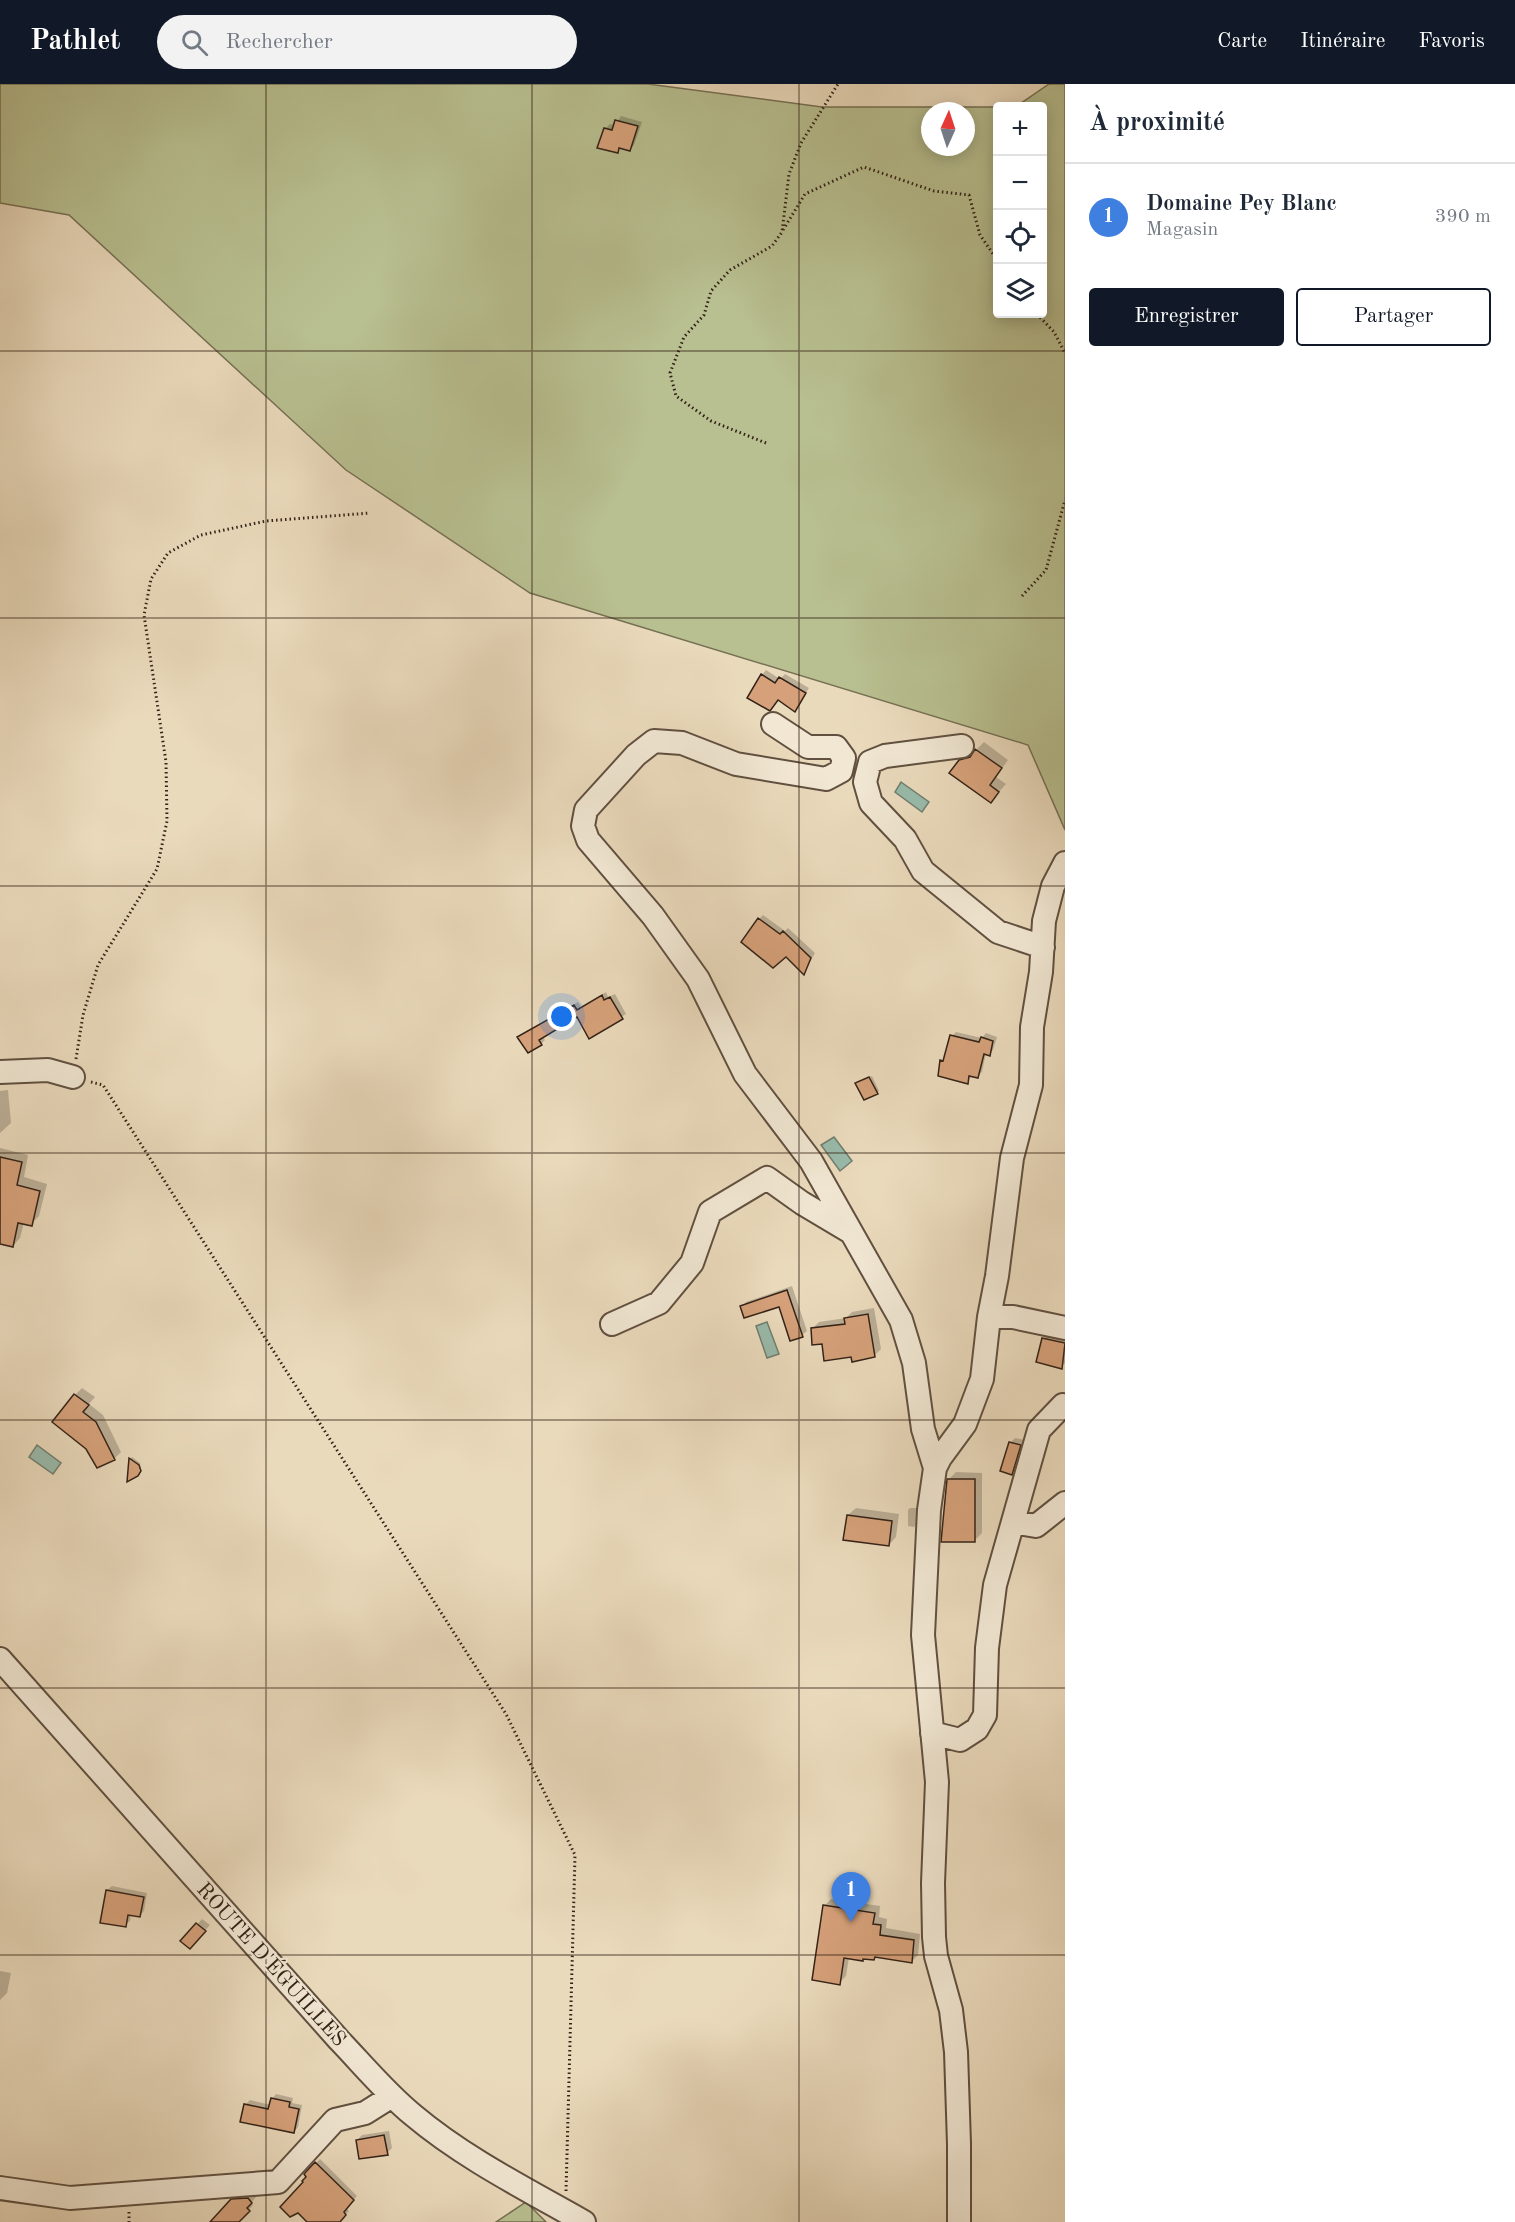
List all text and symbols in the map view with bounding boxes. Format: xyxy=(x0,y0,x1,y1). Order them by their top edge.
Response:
search box xyxy=(157,15,577,69)
icon: search xyxy=(178,26,211,59)
text: Pathlet xyxy=(30,28,121,56)
text: Rechercher xyxy=(226,31,333,53)
text: Carte xyxy=(1217,31,1267,52)
text: Itinéraire xyxy=(1300,31,1386,52)
text: Favoris xyxy=(1419,31,1485,52)
north arrow xyxy=(921,102,975,156)
map controls xyxy=(993,102,1047,318)
button: + xyxy=(993,102,1047,156)
text: À proximité xyxy=(1089,110,1225,136)
button: − xyxy=(993,156,1047,210)
text: Domaine Pey Blanc xyxy=(1146,193,1337,215)
text: 1 xyxy=(1103,207,1114,227)
text: 390 m xyxy=(1435,207,1491,227)
button: locate xyxy=(993,210,1047,264)
text: Magasin xyxy=(1146,220,1218,240)
button: layers xyxy=(993,264,1047,318)
button: Enregistrer xyxy=(1089,288,1284,346)
button: Partager xyxy=(1296,288,1491,346)
your location xyxy=(547,1002,576,1031)
pin: 1 xyxy=(832,1872,870,1922)
street label: ROUTE D'ÉGUILLES xyxy=(192,1876,353,2051)

